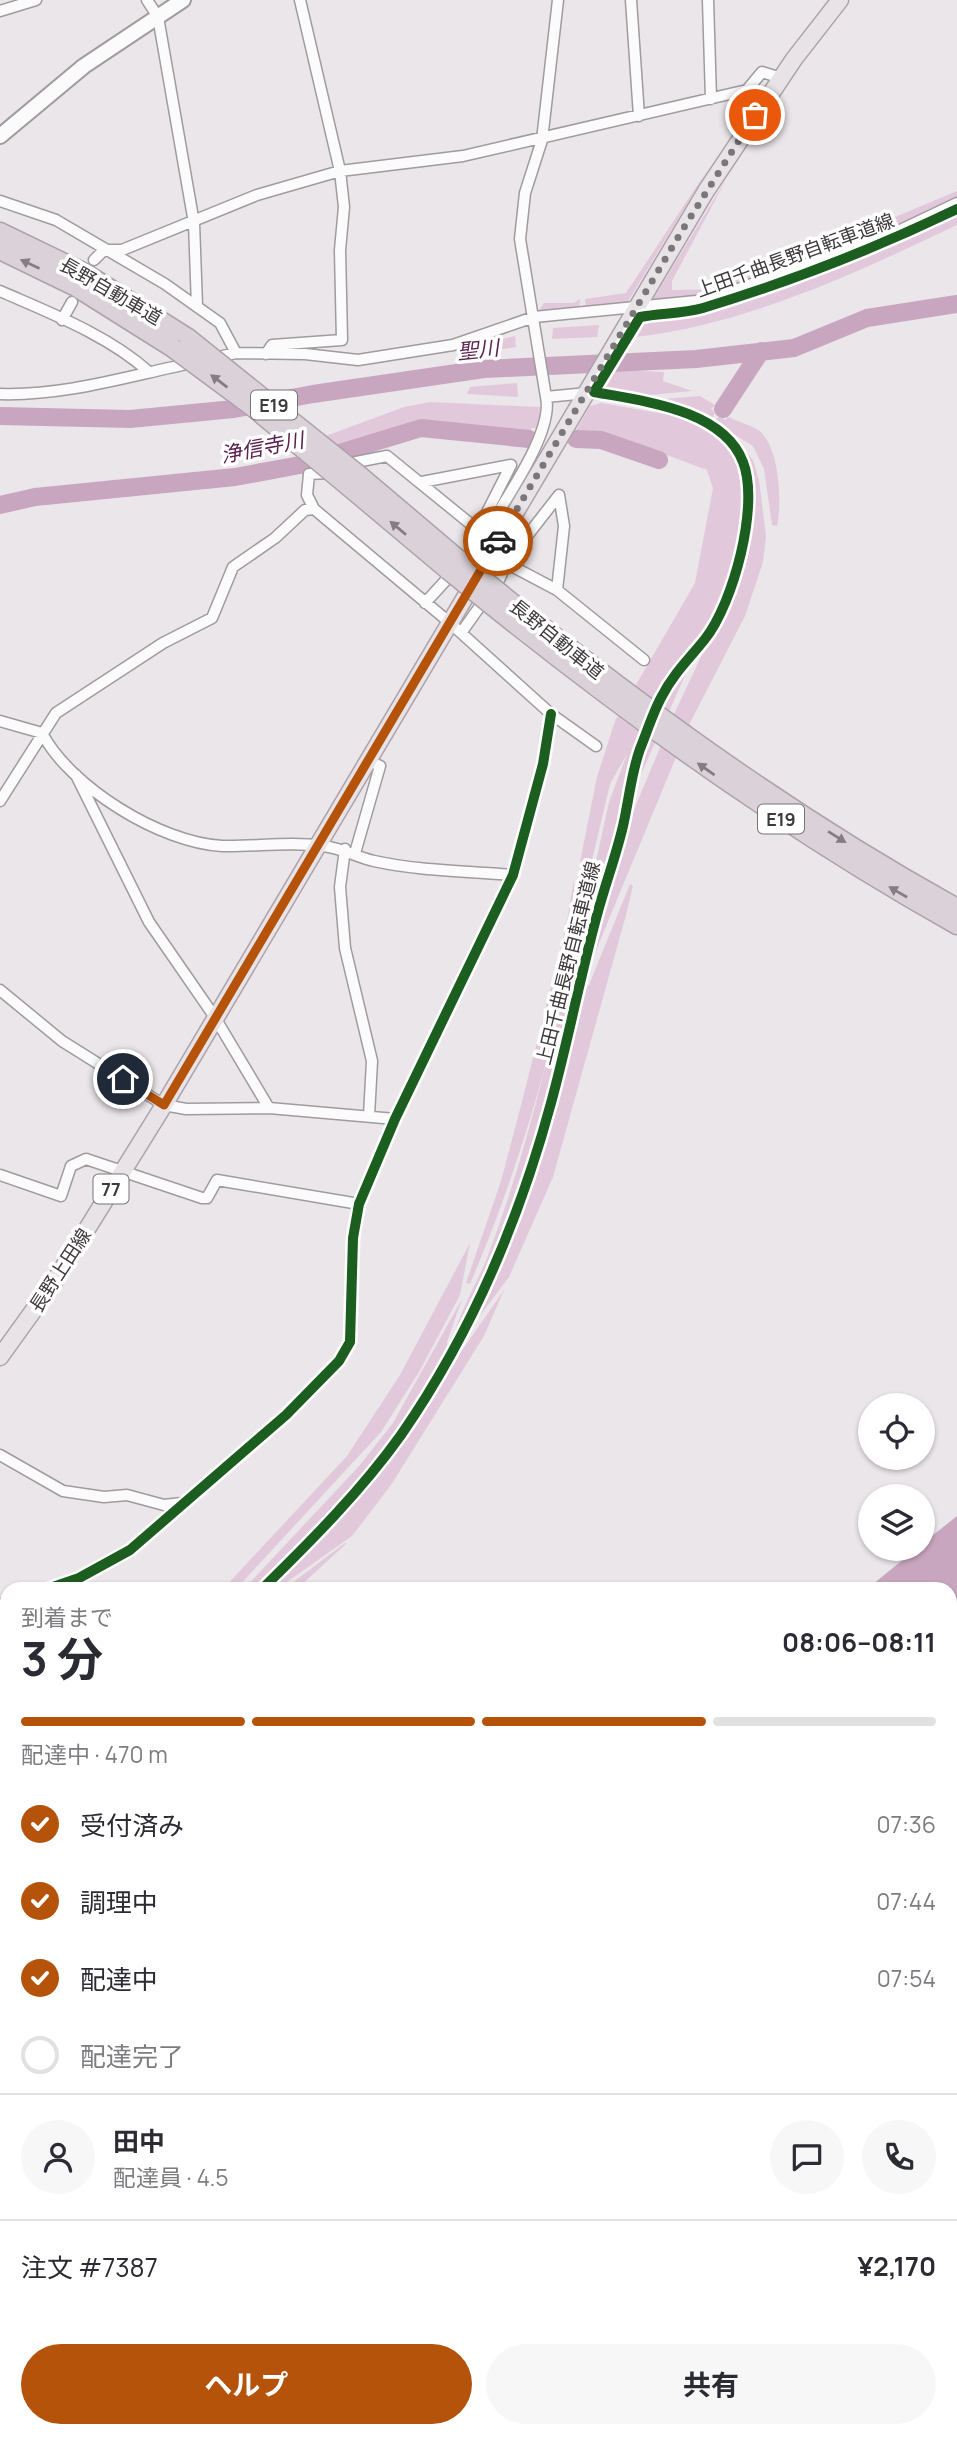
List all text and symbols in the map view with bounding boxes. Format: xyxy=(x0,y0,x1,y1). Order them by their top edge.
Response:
pin xyxy=(725,85,785,145)
icon: bag xyxy=(736,96,774,134)
street label: 上田千曲長野自転車道線 xyxy=(692,207,898,303)
street label: 長野自動車道 xyxy=(55,251,167,331)
one-way arrow xyxy=(20,258,40,270)
water label: 聖川 xyxy=(456,333,502,365)
one-way arrow xyxy=(210,375,228,389)
road number: E19 xyxy=(251,390,297,419)
water label: 浄信寺川 xyxy=(218,425,308,469)
courier xyxy=(463,506,533,576)
one-way arrow xyxy=(390,521,407,536)
icon: car xyxy=(479,522,517,560)
street label: 長野自動車道 xyxy=(505,593,609,685)
one-way arrow xyxy=(697,762,715,776)
road number: E19 xyxy=(758,804,804,834)
one-way arrow xyxy=(828,831,847,844)
street label: 上田千曲長野自転車道線 xyxy=(530,858,606,1068)
one-way arrow xyxy=(888,886,907,898)
pin xyxy=(93,1049,153,1109)
icon: home xyxy=(104,1060,142,1098)
road number: 77 xyxy=(94,1174,128,1204)
street label: 長野上田線 xyxy=(23,1223,97,1317)
map controls xyxy=(858,1393,935,1561)
button: locate xyxy=(858,1393,935,1470)
button: layers xyxy=(858,1484,935,1561)
text: 到着まで xyxy=(21,1601,113,1633)
text: 08:06–08:11 xyxy=(782,1624,936,1660)
text: 3 分 xyxy=(21,1627,103,1690)
text: 配達中 · 470 m xyxy=(21,1738,168,1770)
icon: check xyxy=(21,1805,59,1843)
text: 受付済み xyxy=(80,1807,184,1843)
text: 07:36 xyxy=(877,1808,936,1840)
icon: check xyxy=(21,1882,59,1920)
text: 調理中 xyxy=(80,1884,158,1920)
text: 07:44 xyxy=(876,1885,936,1917)
icon: check xyxy=(21,1959,59,1997)
text: 配達中 xyxy=(80,1961,158,1997)
text: 07:54 xyxy=(877,1962,936,1994)
text: 配達完了 xyxy=(80,2038,184,2074)
button: person xyxy=(21,2120,95,2194)
button: chat xyxy=(770,2120,844,2194)
button: phone xyxy=(862,2120,936,2194)
text: 田中 xyxy=(113,2123,165,2159)
text: 配達員 · 4.5 xyxy=(113,2161,229,2193)
text: ¥2,170 xyxy=(857,2248,936,2284)
text: 注文 #7387 xyxy=(21,2249,158,2285)
button: ヘルプ xyxy=(21,2344,472,2424)
button: 共有 xyxy=(486,2344,936,2424)

